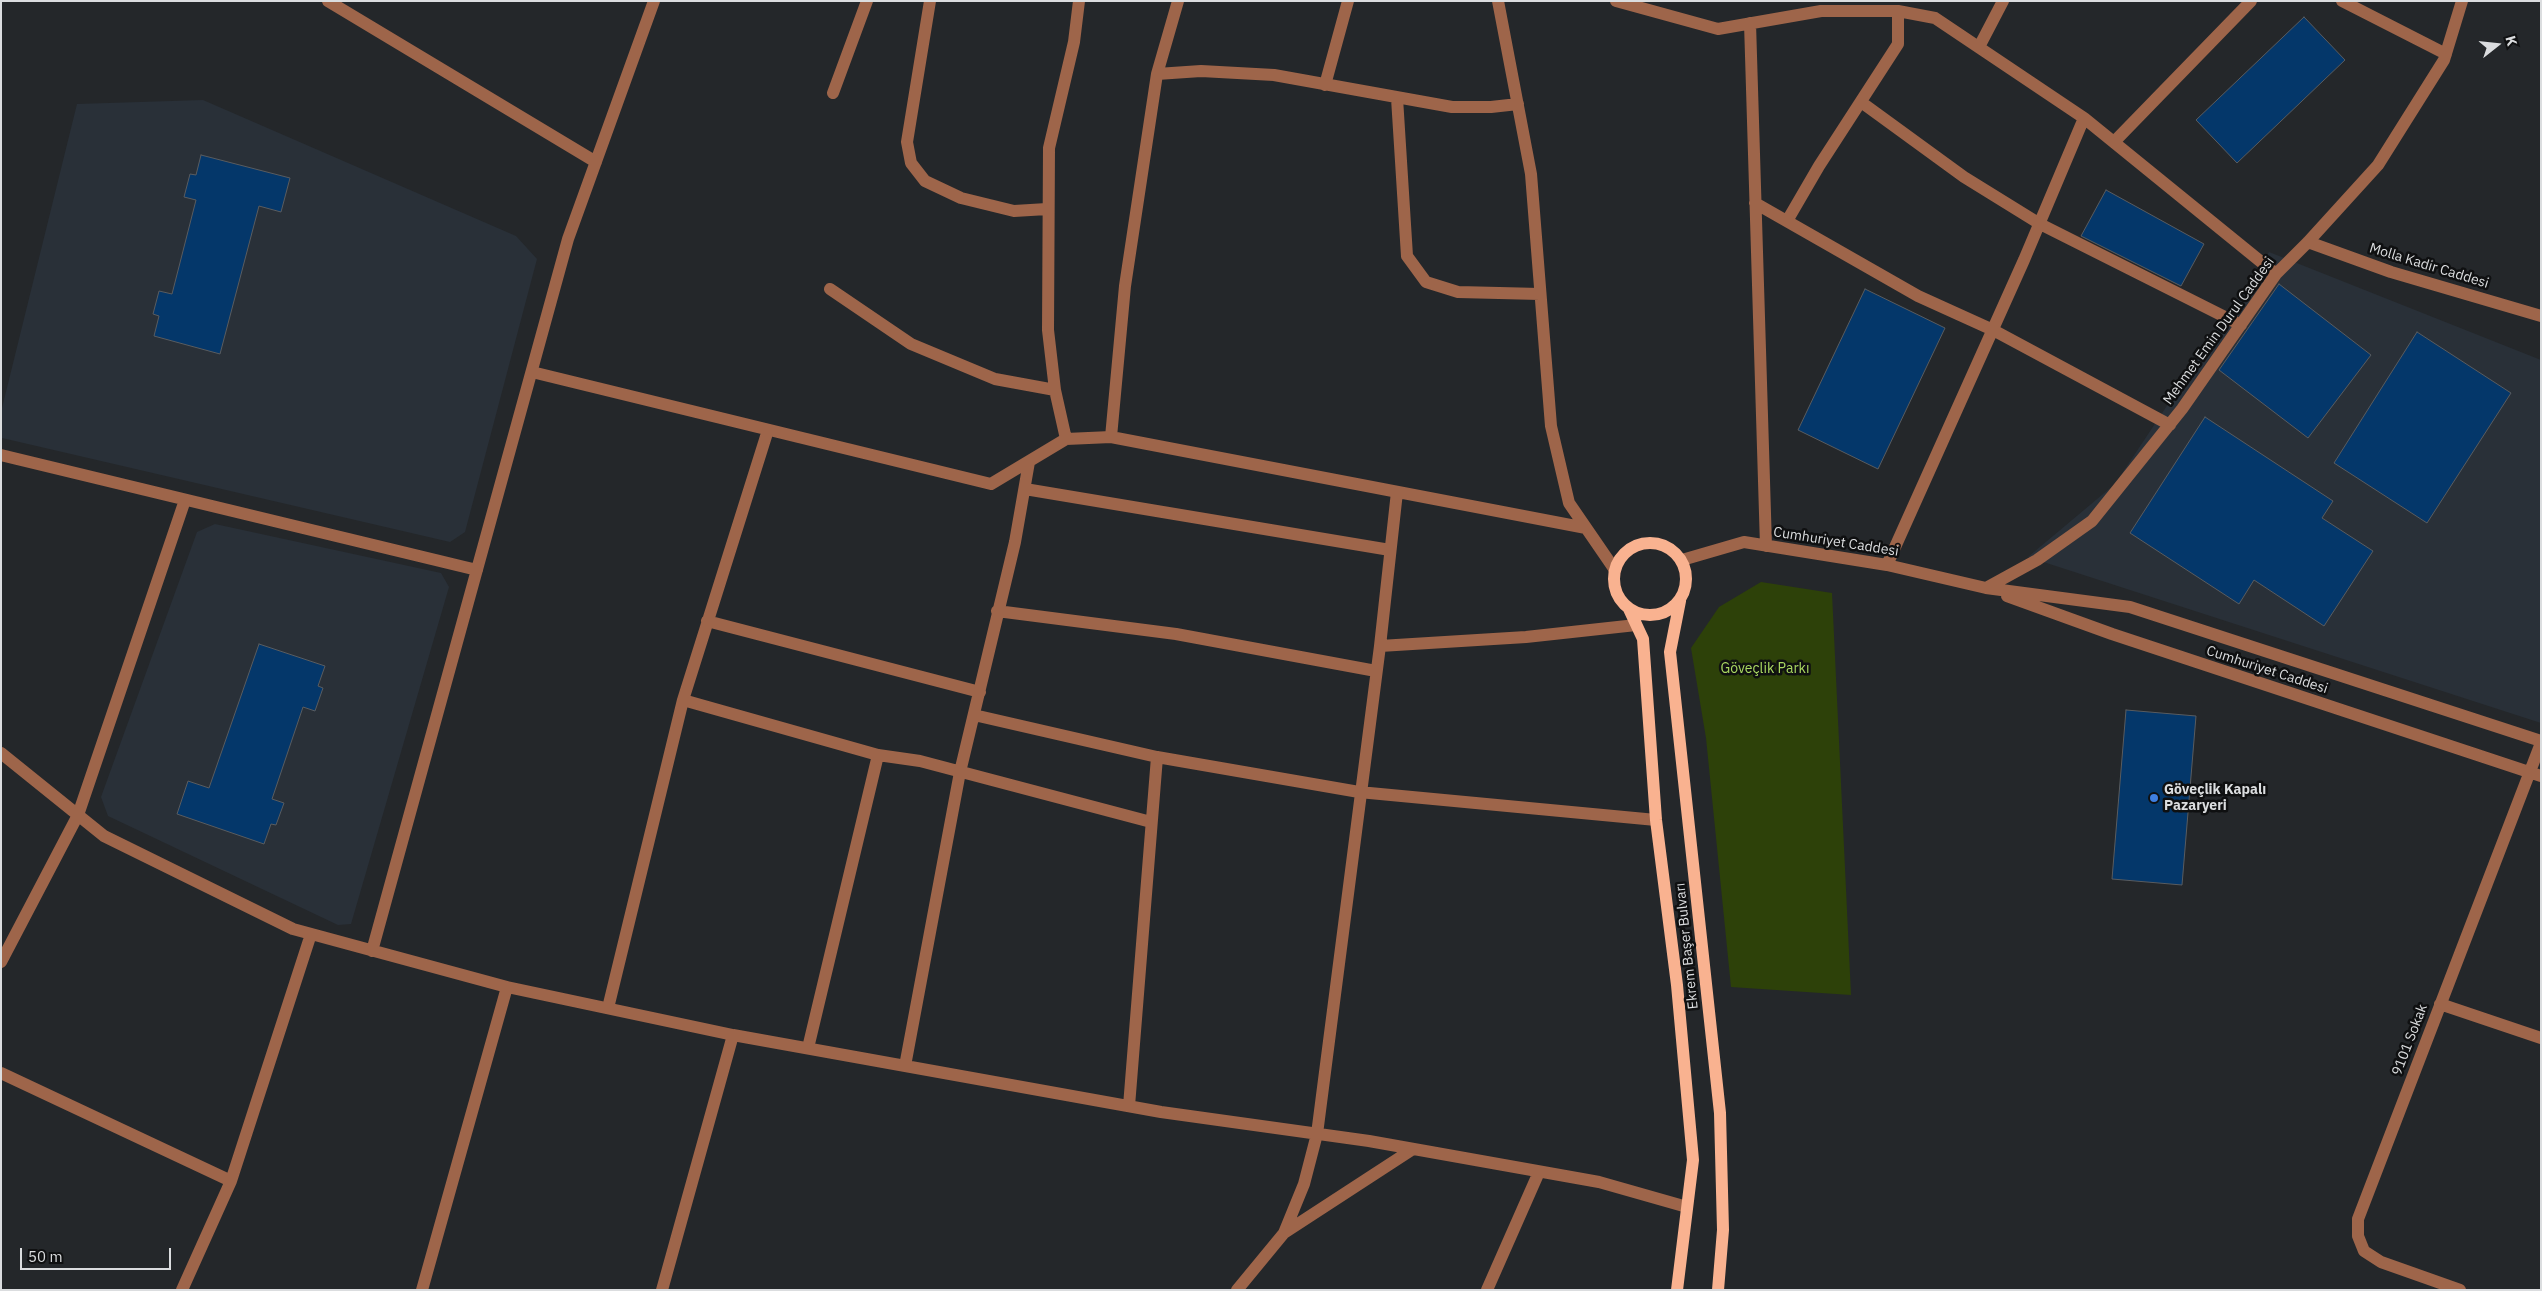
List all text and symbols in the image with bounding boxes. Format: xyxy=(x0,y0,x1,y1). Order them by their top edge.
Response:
north arrow xyxy=(2472,20,2522,70)
text: K xyxy=(2501,34,2521,48)
street label: Molla Kadir Caddesi xyxy=(2367,240,2491,292)
street label: Mehmet Emin Durul Caddesi xyxy=(2160,254,2278,408)
street label: Cumhuriyet Caddesi xyxy=(1772,524,1900,560)
street label: Cumhuriyet Caddesi xyxy=(2204,642,2330,698)
park label: Göveçlik Parkı xyxy=(1721,661,1809,677)
place label: Göveçlik Kapalı Pazaryeri xyxy=(2164,782,2266,814)
marker: Göveçlik Kapalı Pazaryeri xyxy=(2148,792,2160,804)
street label: Ekrem Başer Bulvarı xyxy=(1672,882,1702,1010)
street label: 9101 Sokak xyxy=(2389,1002,2431,1078)
scale bar xyxy=(22,1238,174,1270)
text: 50 m xyxy=(28,1247,63,1266)

